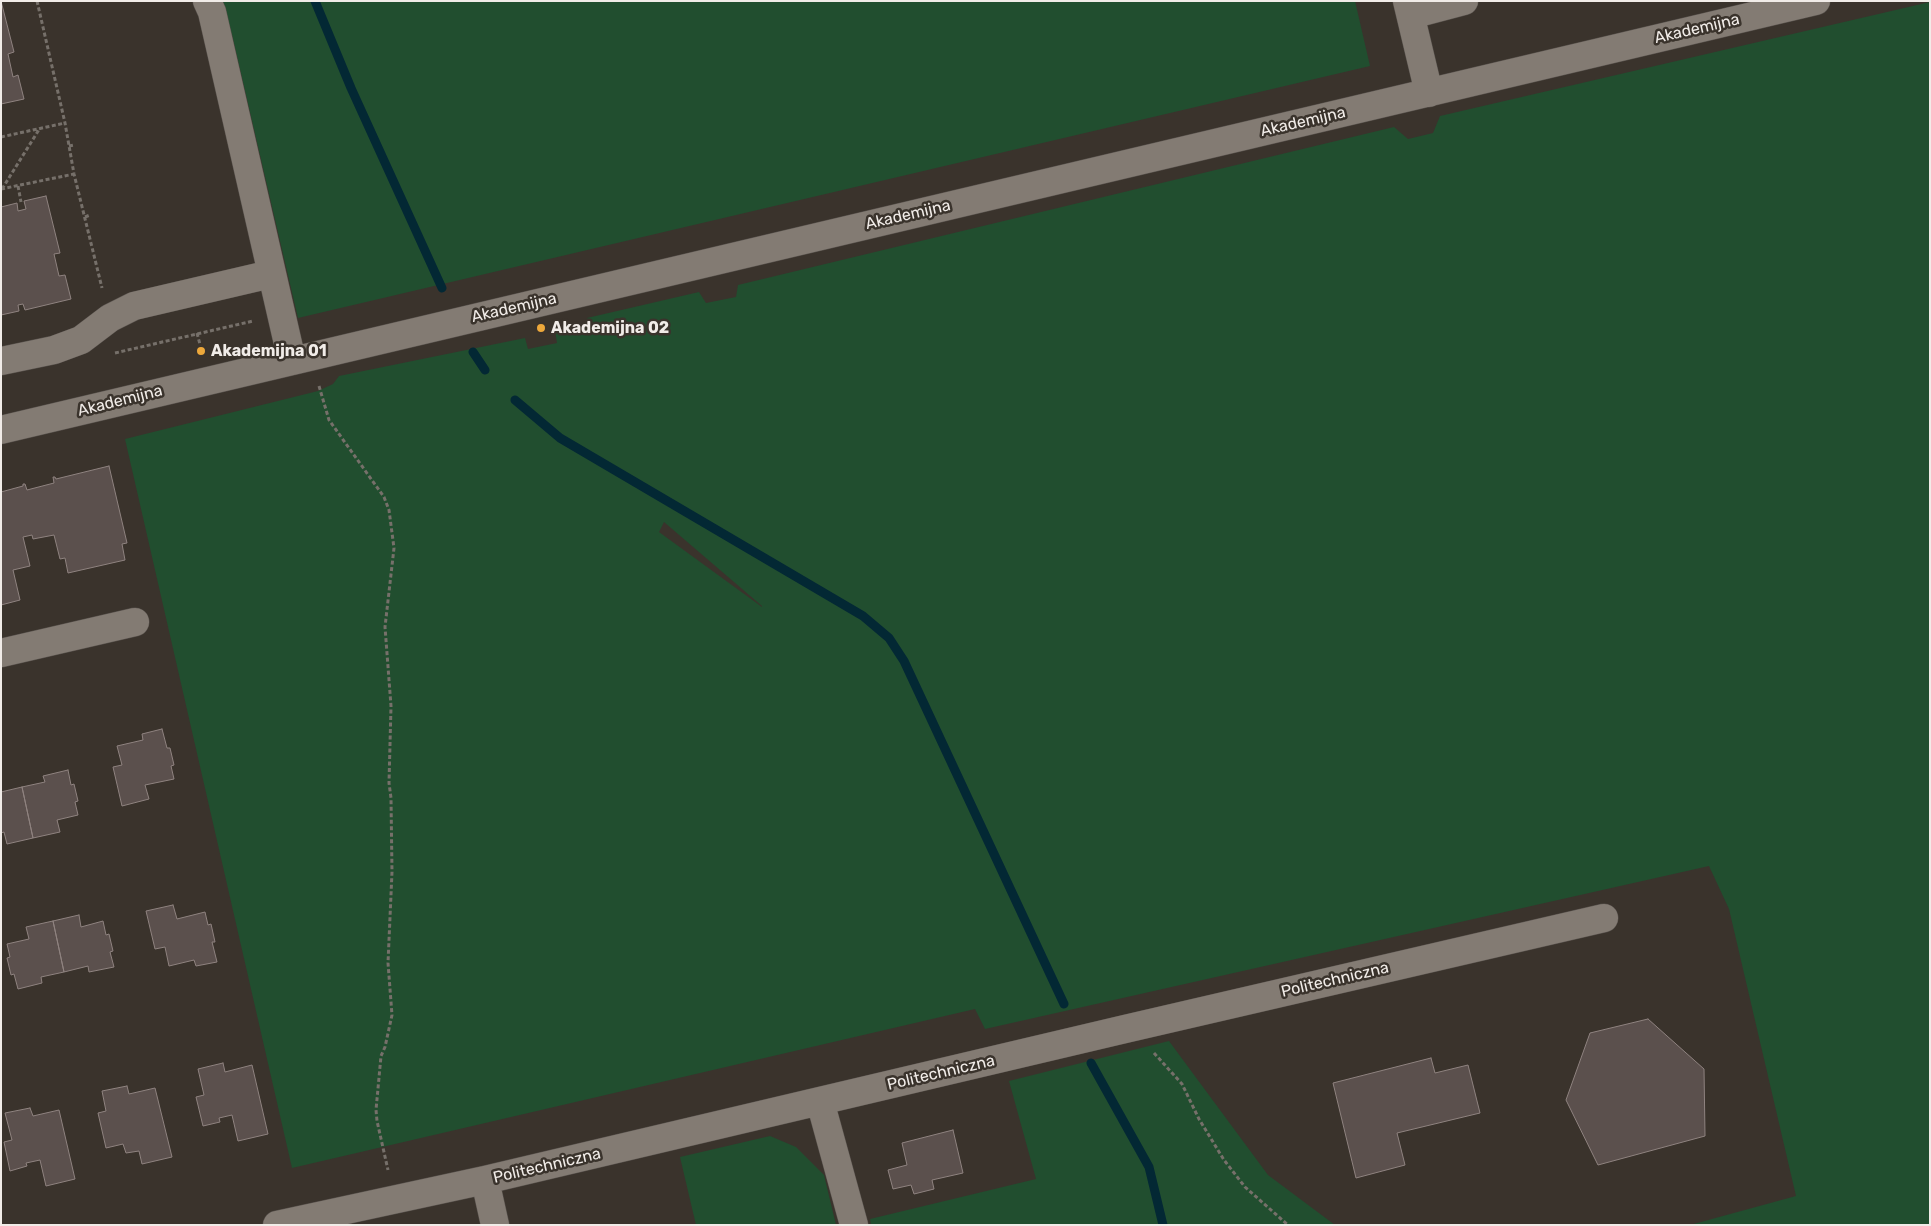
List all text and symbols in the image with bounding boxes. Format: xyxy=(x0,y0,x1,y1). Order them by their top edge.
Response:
street label: Akademijna xyxy=(1653,10,1741,48)
street label: Akademijna xyxy=(1259,103,1347,141)
street label: Akademijna xyxy=(864,196,952,234)
street label: Akademijna xyxy=(470,289,558,327)
place label: Akademijna 02 xyxy=(551,318,669,338)
marker: Akademijna 02 xyxy=(535,322,547,334)
place label: Akademijna 01 xyxy=(211,341,327,361)
marker: Akademijna 01 xyxy=(195,345,207,357)
street label: Akademijna xyxy=(76,381,164,421)
street label: Politechniczna xyxy=(1279,958,1391,1002)
street label: Politechniczna xyxy=(885,1051,997,1095)
street label: Politechniczna xyxy=(491,1144,603,1188)

